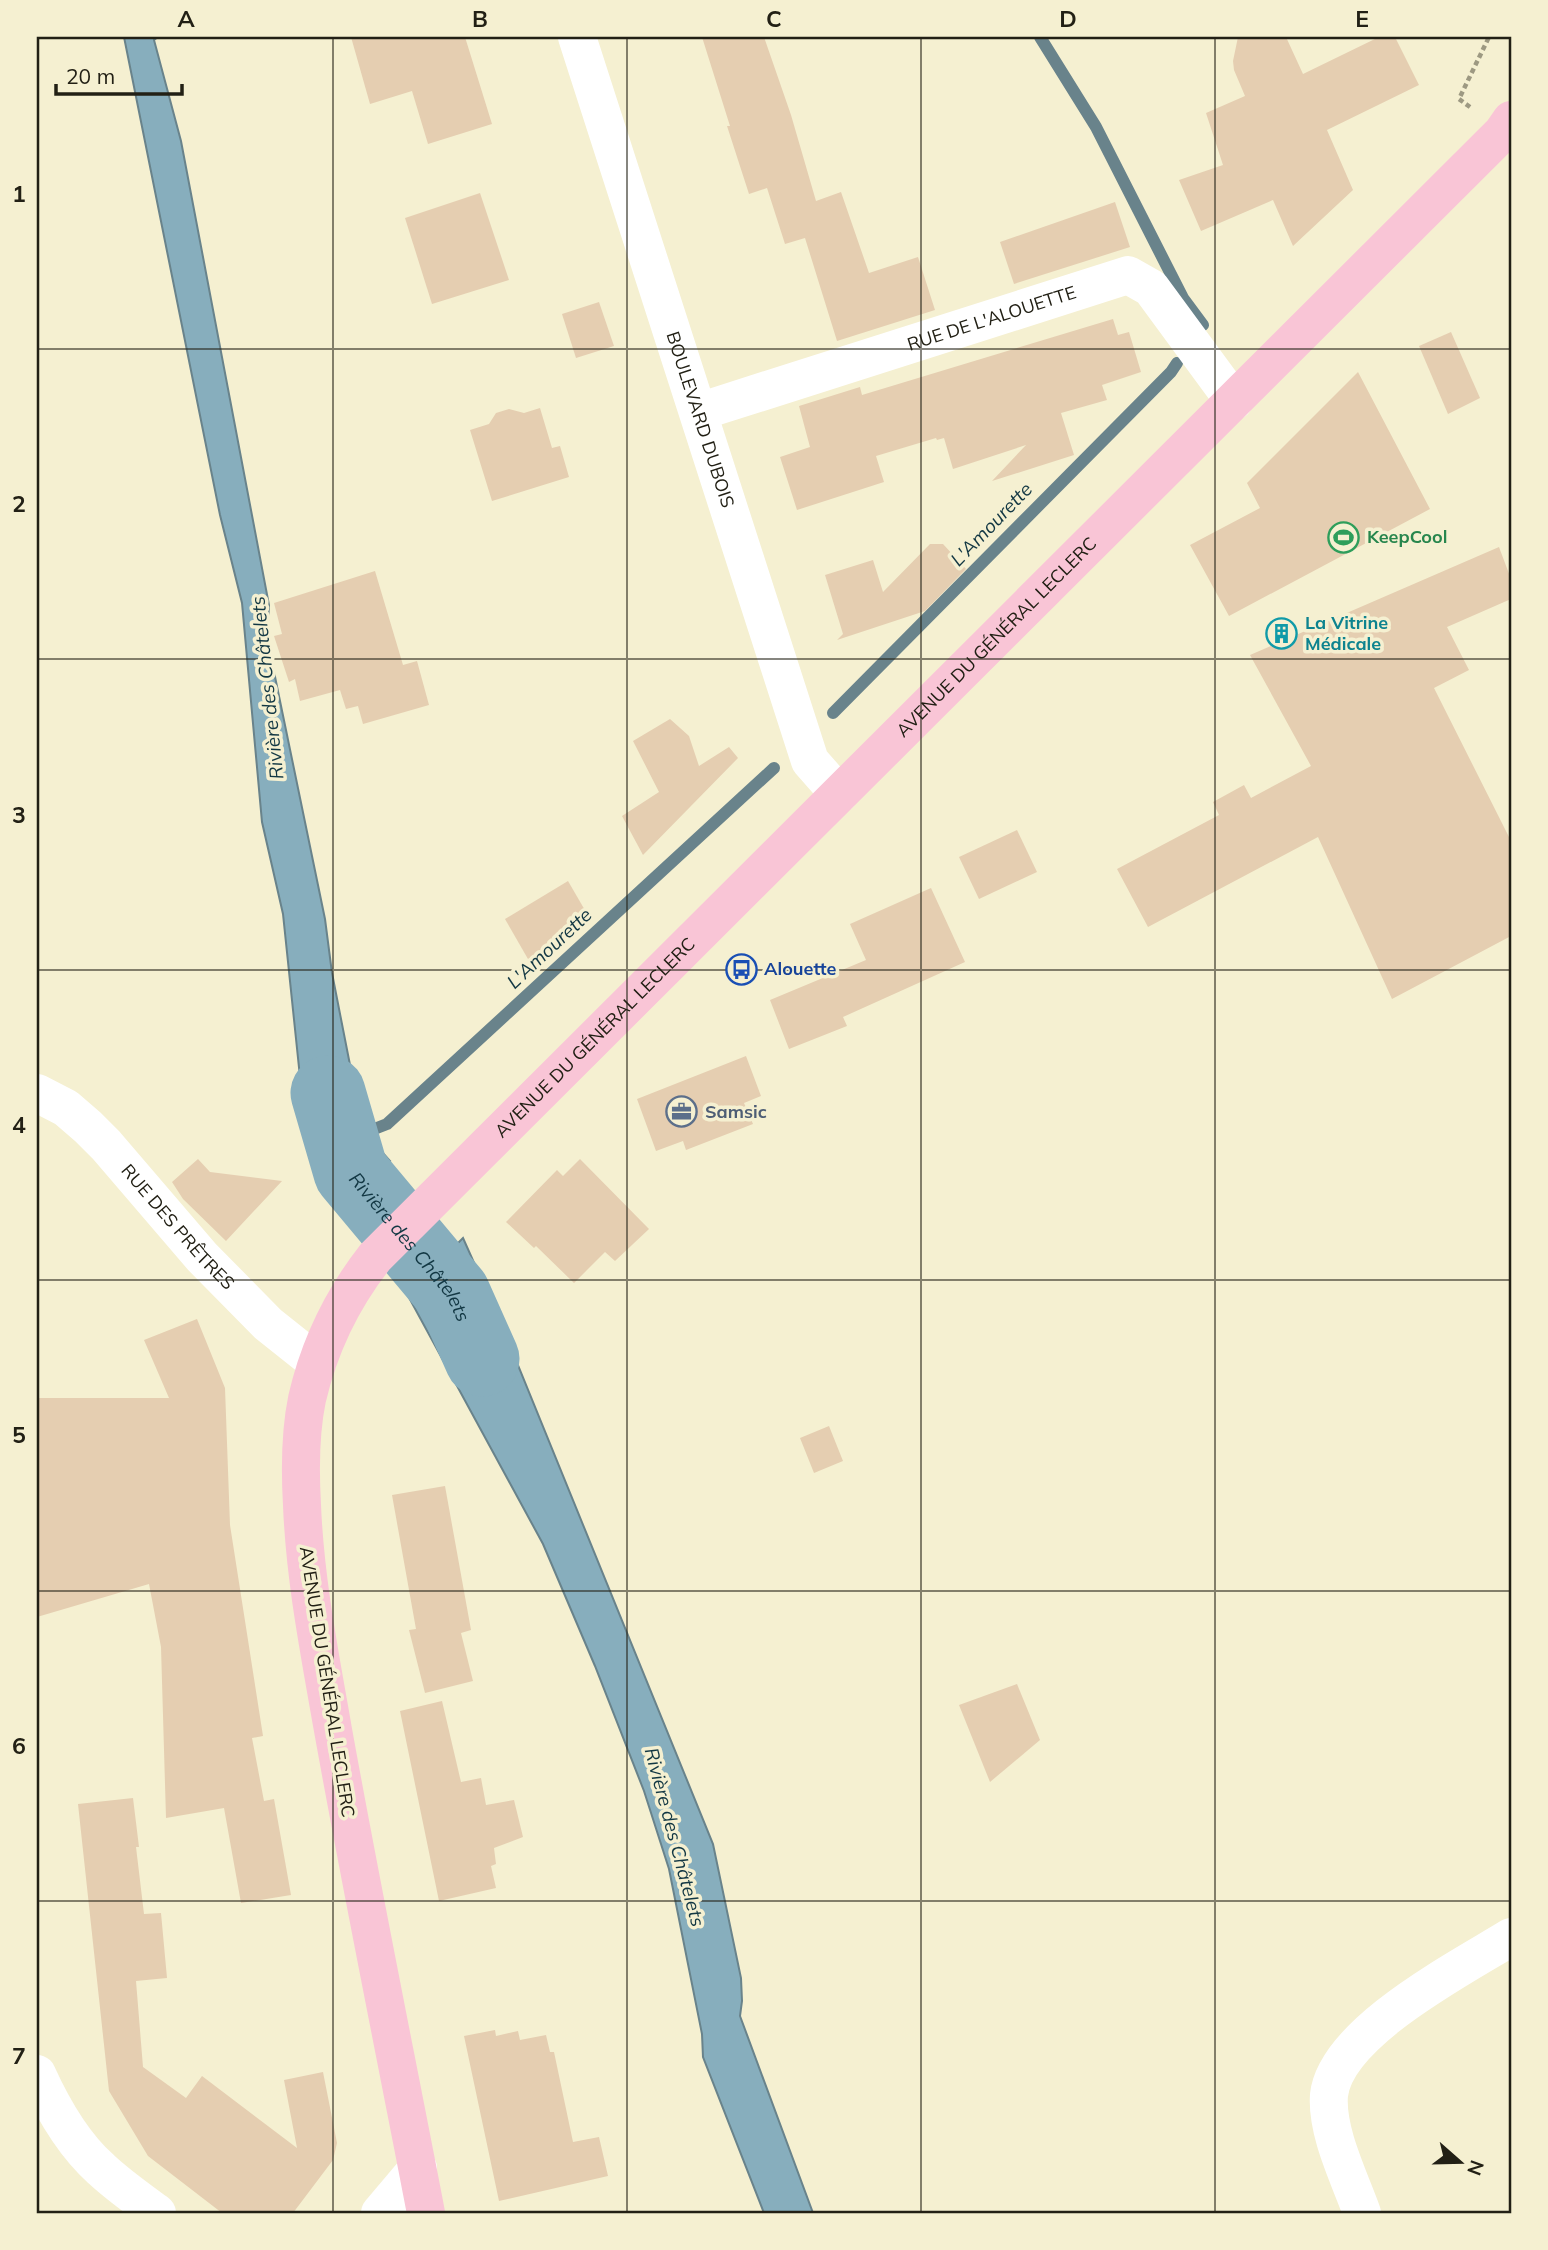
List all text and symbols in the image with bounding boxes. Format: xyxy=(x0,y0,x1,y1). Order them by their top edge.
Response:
text: A xyxy=(177,4,195,33)
text: B xyxy=(472,4,488,33)
text: C xyxy=(766,4,782,33)
text: D xyxy=(1059,4,1077,33)
text: E xyxy=(1355,4,1369,33)
scale bar xyxy=(56,52,182,96)
text: 20 m xyxy=(66,63,115,89)
text: 1 xyxy=(12,179,26,208)
street label: RUE DE L'ALOUETTE xyxy=(904,280,1079,356)
street label: BOULEVARD DUBOIS xyxy=(662,329,740,510)
water label: L'Amourette xyxy=(945,477,1037,571)
text: 2 xyxy=(12,489,26,518)
sports icon: KeepCool xyxy=(1327,520,1361,554)
place label: KeepCool xyxy=(1367,525,1447,548)
street label: AVENUE DU GÉNÉRAL LECLERC xyxy=(891,532,1101,742)
water label: Rivière des Châtelets xyxy=(245,595,289,781)
place label: La Vitrine Médicale xyxy=(1305,611,1388,655)
building icon: La Vitrine Médicale xyxy=(1265,616,1299,650)
text: 3 xyxy=(12,800,26,829)
water label: L'Amourette xyxy=(502,903,596,993)
street label: AVENUE DU GÉNÉRAL LECLERC xyxy=(489,932,700,1142)
bus stop icon: Alouette xyxy=(724,952,758,986)
place label: Alouette xyxy=(764,957,836,980)
office icon: Samsic xyxy=(665,1095,699,1129)
place label: Samsic xyxy=(705,1100,767,1123)
text: 4 xyxy=(12,1110,26,1139)
street label: RUE DES PRÊTRES xyxy=(116,1159,240,1294)
water label: Rivière des Châtelets xyxy=(344,1167,476,1325)
text: 5 xyxy=(12,1420,26,1449)
street label: AVENUE DU GÉNÉRAL LECLERC xyxy=(295,1545,360,1819)
text: 6 xyxy=(12,1731,26,1760)
water label: Rivière des Châtelets xyxy=(640,1745,710,1929)
text: 7 xyxy=(12,2041,26,2070)
north arrow xyxy=(1426,2128,1496,2198)
text: N xyxy=(1462,2157,1490,2179)

